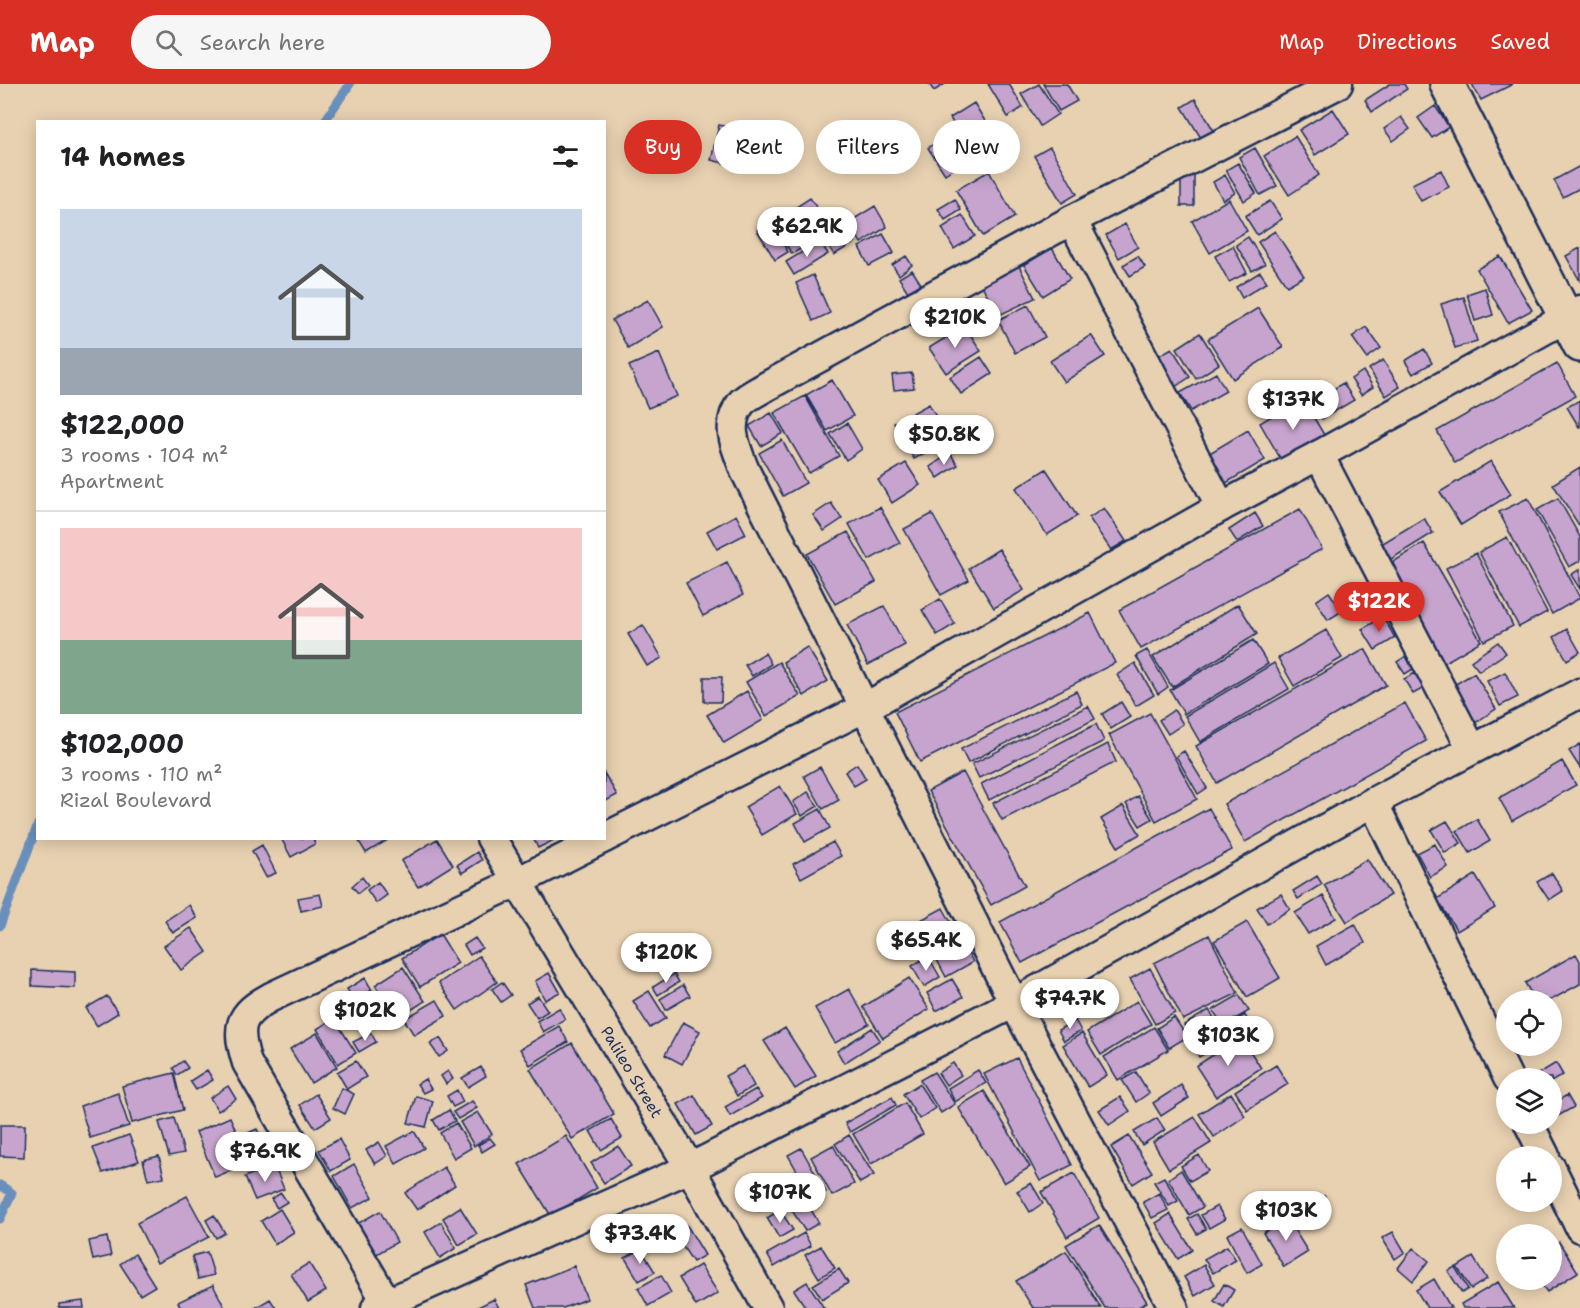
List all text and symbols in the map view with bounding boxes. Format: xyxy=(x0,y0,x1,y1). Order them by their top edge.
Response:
search box xyxy=(131,15,551,69)
text: Map xyxy=(30,23,95,61)
icon: search xyxy=(152,26,185,59)
text: Search here xyxy=(200,28,325,57)
text: Map xyxy=(1279,28,1324,56)
text: Directions xyxy=(1357,28,1457,56)
text: Saved xyxy=(1490,28,1550,56)
chip: Buy xyxy=(624,120,702,174)
chip: Rent xyxy=(714,120,804,174)
chip: Filters xyxy=(816,120,921,174)
chip: New xyxy=(933,120,1020,174)
text: 14 homes xyxy=(60,139,186,174)
icon: filters xyxy=(549,140,582,173)
pin: $62.9K xyxy=(758,207,856,258)
text: $62.9K xyxy=(771,213,843,239)
icon: home xyxy=(267,248,375,356)
pin: $210K xyxy=(913,298,997,349)
text: $210K xyxy=(924,304,986,330)
pin: $137K xyxy=(1251,380,1335,431)
text: $137K xyxy=(1262,386,1324,412)
text: $122,000 xyxy=(60,407,185,442)
pin: $50.8K xyxy=(895,415,993,466)
text: $50.8K xyxy=(908,421,980,447)
text: 3 rooms · 104 m² xyxy=(60,442,228,468)
text: Apartment xyxy=(60,468,164,494)
icon: home xyxy=(267,567,375,675)
pin: $122K xyxy=(1337,582,1421,633)
text: $122K xyxy=(1348,588,1410,614)
text: $102,000 xyxy=(60,726,184,761)
text: 3 rooms · 110 m² xyxy=(60,761,223,787)
text: Rizal Boulevard xyxy=(60,787,212,813)
pin: $65.4K xyxy=(877,921,975,972)
text: $65.4K xyxy=(890,927,962,953)
pin: $120K xyxy=(624,933,708,984)
text: $120K xyxy=(635,939,697,965)
pin: $74.7K xyxy=(1021,979,1119,1030)
text: $74.7K xyxy=(1034,985,1106,1011)
map controls xyxy=(1496,990,1562,1290)
button: locate xyxy=(1496,990,1562,1056)
pin: $102K xyxy=(323,991,407,1042)
text: $102K xyxy=(334,997,396,1023)
pin: $103K xyxy=(1186,1016,1270,1067)
street label: Palileo Street xyxy=(596,1022,667,1122)
text: $103K xyxy=(1197,1022,1259,1048)
button: layers xyxy=(1496,1068,1562,1134)
pin: $76.9K xyxy=(216,1132,314,1183)
text: $76.9K xyxy=(229,1138,301,1164)
button: + xyxy=(1496,1146,1562,1212)
pin: $107K xyxy=(738,1173,822,1224)
text: $107K xyxy=(749,1179,811,1205)
pin: $103K xyxy=(1244,1191,1328,1242)
text: $103K xyxy=(1255,1197,1317,1223)
pin: $73.4K xyxy=(591,1214,689,1265)
text: $73.4K xyxy=(604,1220,676,1246)
button: − xyxy=(1496,1224,1562,1290)

